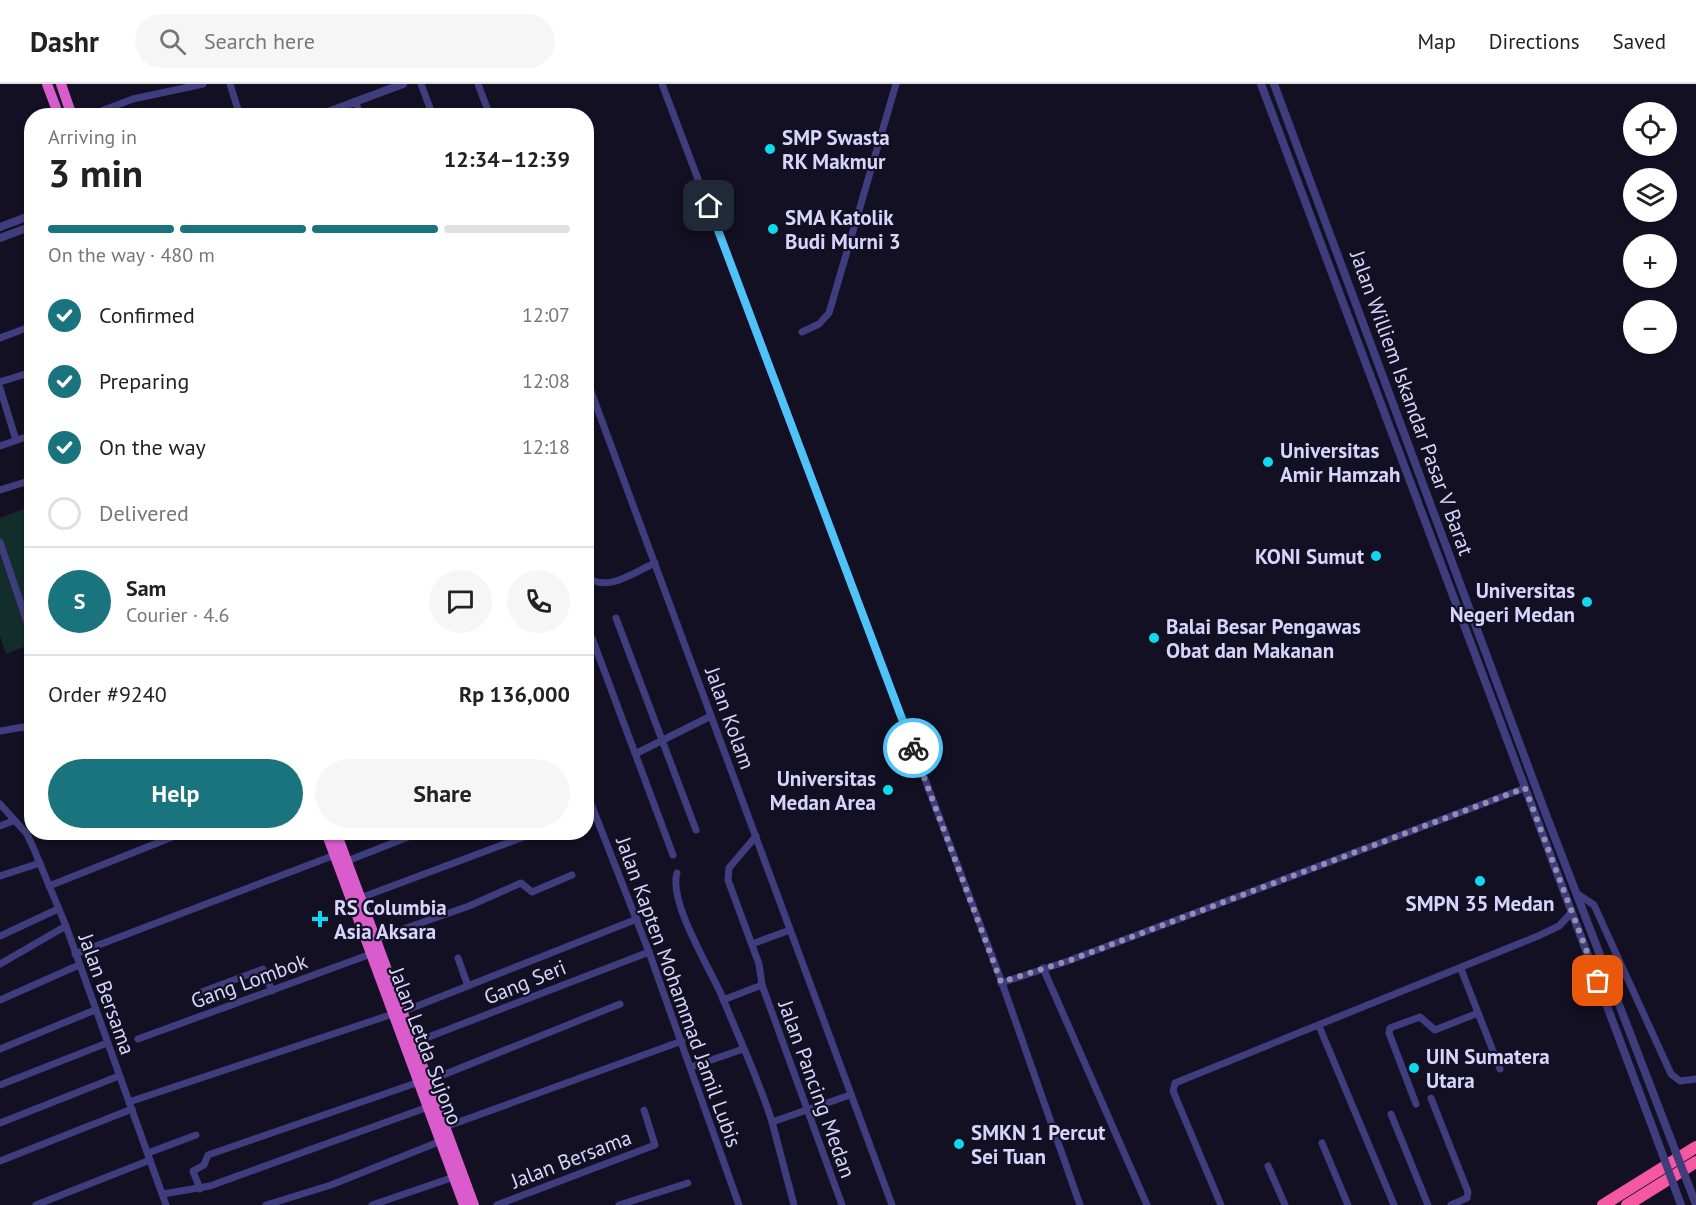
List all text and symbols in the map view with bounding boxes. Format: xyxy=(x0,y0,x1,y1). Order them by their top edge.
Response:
search box xyxy=(135,14,555,68)
text: Dashr xyxy=(30,23,99,60)
icon: search xyxy=(156,25,189,58)
text: Search here xyxy=(204,27,315,55)
text: Map xyxy=(1417,28,1456,55)
text: Directions xyxy=(1489,28,1580,55)
text: Saved xyxy=(1613,28,1666,55)
map controls xyxy=(1623,102,1677,354)
button: locate xyxy=(1623,102,1677,156)
text: Arriving in xyxy=(48,124,137,150)
place label: SMP Swasta RK Makmur xyxy=(782,124,890,175)
marker: SMP Swasta RK Makmur xyxy=(763,142,777,156)
text: 12:34–12:39 xyxy=(444,145,570,173)
text: 3 min xyxy=(48,147,143,198)
button: layers xyxy=(1623,168,1677,222)
pin xyxy=(683,180,734,231)
icon: home xyxy=(692,189,725,222)
place label: SMA Katolik Budi Murni 3 xyxy=(785,204,901,255)
marker: SMA Katolik Budi Murni 3 xyxy=(766,222,780,236)
button: + xyxy=(1623,234,1677,288)
text: On the way · 480 m xyxy=(48,242,215,268)
street label: Jalan Williem Iskandar Pasar V Barat xyxy=(1344,246,1480,559)
icon: check xyxy=(48,299,81,332)
button: − xyxy=(1623,300,1677,354)
text: Confirmed xyxy=(99,301,195,329)
text: 12:07 xyxy=(522,302,570,328)
icon: check xyxy=(48,365,81,398)
text: Preparing xyxy=(99,367,189,395)
text: 12:08 xyxy=(522,368,570,394)
icon: check xyxy=(48,431,81,464)
text: On the way xyxy=(99,433,206,461)
text: 12:18 xyxy=(522,434,570,460)
place label: Universitas Amir Hamzah xyxy=(1280,437,1400,488)
marker: Universitas Amir Hamzah xyxy=(1261,455,1275,469)
text: Delivered xyxy=(99,499,189,527)
place label: KONI Sumut xyxy=(1255,543,1365,570)
marker: KONI Sumut xyxy=(1369,549,1383,563)
button: chat xyxy=(429,570,492,633)
button: phone xyxy=(507,570,570,633)
text: Sam xyxy=(126,574,166,602)
place label: Universitas Negeri Medan xyxy=(1450,577,1575,628)
text: S xyxy=(74,587,85,615)
marker: Universitas Negeri Medan xyxy=(1580,595,1594,609)
text: Courier · 4.6 xyxy=(126,602,229,628)
place label: Balai Besar Pengawas Obat dan Makanan xyxy=(1166,613,1361,664)
marker: Balai Besar Pengawas Obat dan Makanan xyxy=(1147,631,1161,645)
street label: Jalan Kolam xyxy=(699,662,761,773)
text: Order #9240 xyxy=(48,680,167,708)
text: Rp 136,000 xyxy=(459,680,570,708)
courier xyxy=(883,718,943,778)
icon: bike xyxy=(897,732,930,765)
button: Help xyxy=(48,759,303,828)
button: Share xyxy=(315,759,570,828)
place label: Universitas Medan Area xyxy=(770,765,876,816)
marker: Universitas Medan Area xyxy=(881,783,895,797)
street label: Jalan Kapten Mohammad Jamil Lubis xyxy=(610,832,748,1151)
marker: SMPN 35 Medan xyxy=(1473,874,1487,888)
place label: SMPN 35 Medan xyxy=(1406,890,1554,917)
place label: RS Columbia Asia Aksara xyxy=(334,894,447,945)
marker: RS Columbia Asia Aksara xyxy=(311,910,329,928)
street label: Jalan Bersama xyxy=(72,929,141,1058)
street label: Gang Lombok xyxy=(187,947,311,1015)
street label: Gang Seri xyxy=(480,953,570,1011)
pin xyxy=(1572,955,1623,1006)
street label: Jalan Letda Sujono xyxy=(383,962,469,1129)
icon: bag xyxy=(1581,964,1614,997)
street label: Jalan Pancing Medan xyxy=(772,996,862,1181)
place label: UIN Sumatera Utara xyxy=(1426,1043,1550,1094)
marker: UIN Sumatera Utara xyxy=(1407,1061,1421,1075)
place label: SMKN 1 Percut Sei Tuan xyxy=(971,1119,1106,1170)
street label: Jalan Bersama xyxy=(506,1124,635,1195)
marker: SMKN 1 Percut Sei Tuan xyxy=(952,1137,966,1151)

